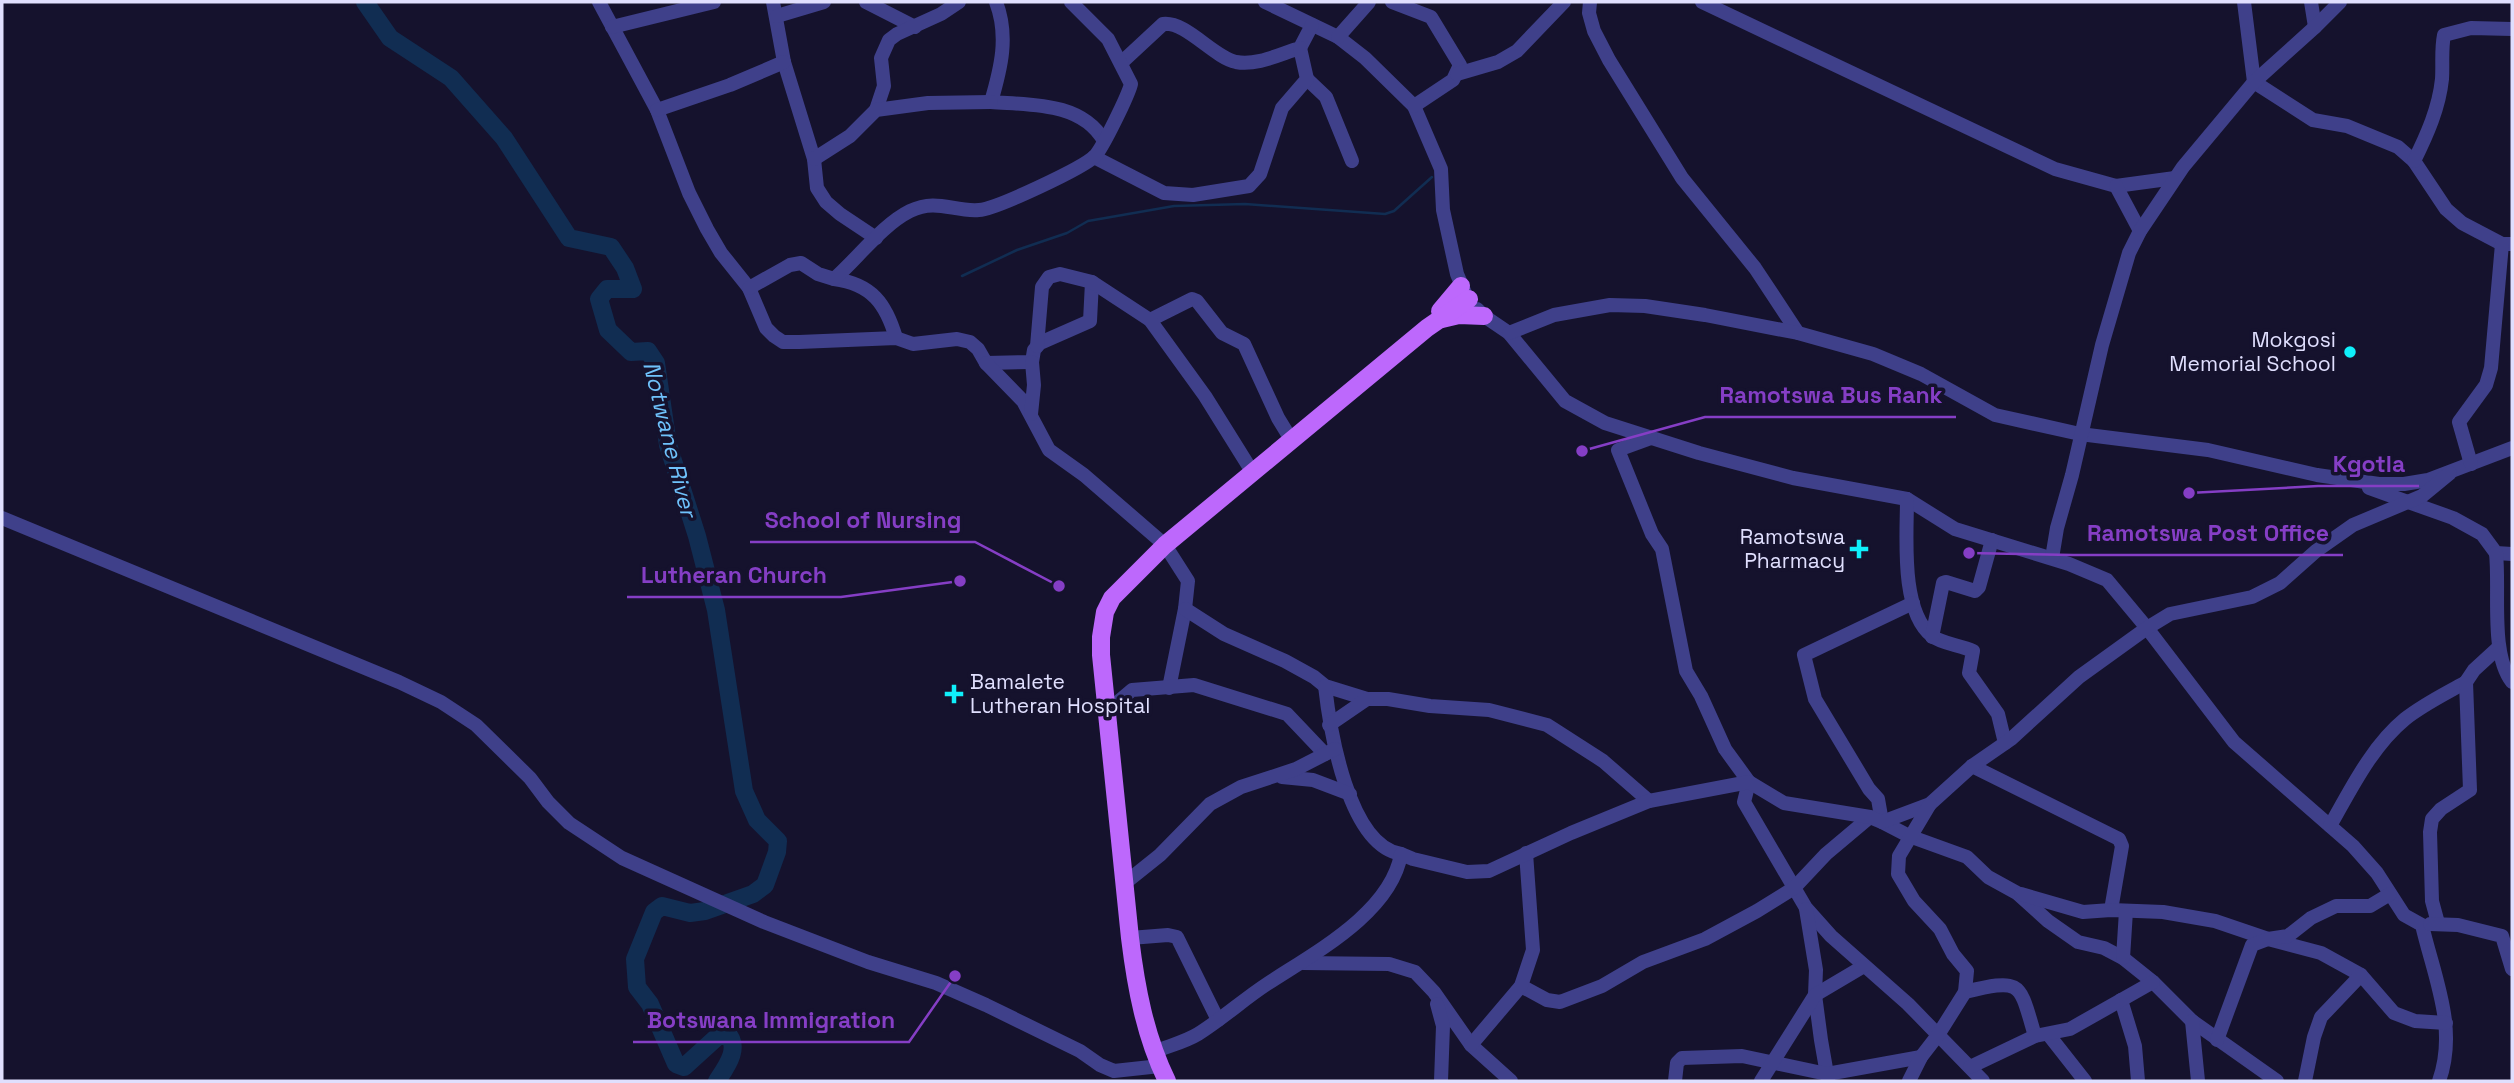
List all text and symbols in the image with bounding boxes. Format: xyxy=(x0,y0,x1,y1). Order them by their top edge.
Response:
place label: Mokgosi Memorial School xyxy=(2169,326,2336,377)
marker: Mokgosi Memorial School xyxy=(2342,344,2358,360)
water label: Notwane River xyxy=(636,358,704,522)
callout: Ramotswa Bus Rank xyxy=(1705,373,1956,417)
text: Ramotswa Bus Rank xyxy=(1719,380,1943,410)
callout: Kgotla xyxy=(2318,442,2419,486)
text: Kgotla xyxy=(2333,449,2405,479)
callout: School of Nursing xyxy=(750,498,975,542)
text: School of Nursing xyxy=(765,505,961,535)
callout: Ramotswa Post Office xyxy=(2073,511,2343,555)
text: Ramotswa Post Office xyxy=(2087,518,2329,548)
place label: Ramotswa Pharmacy xyxy=(1740,523,1845,574)
marker: Ramotswa Pharmacy xyxy=(1851,541,1867,557)
callout: Lutheran Church xyxy=(627,553,841,597)
text: Lutheran Church xyxy=(641,560,827,590)
place label: Bamalete Lutheran Hospital xyxy=(970,668,1150,719)
marker: Bamalete Lutheran Hospital xyxy=(944,684,964,704)
callout: Botswana Immigration xyxy=(633,998,909,1042)
text: Botswana Immigration xyxy=(647,1005,895,1035)

